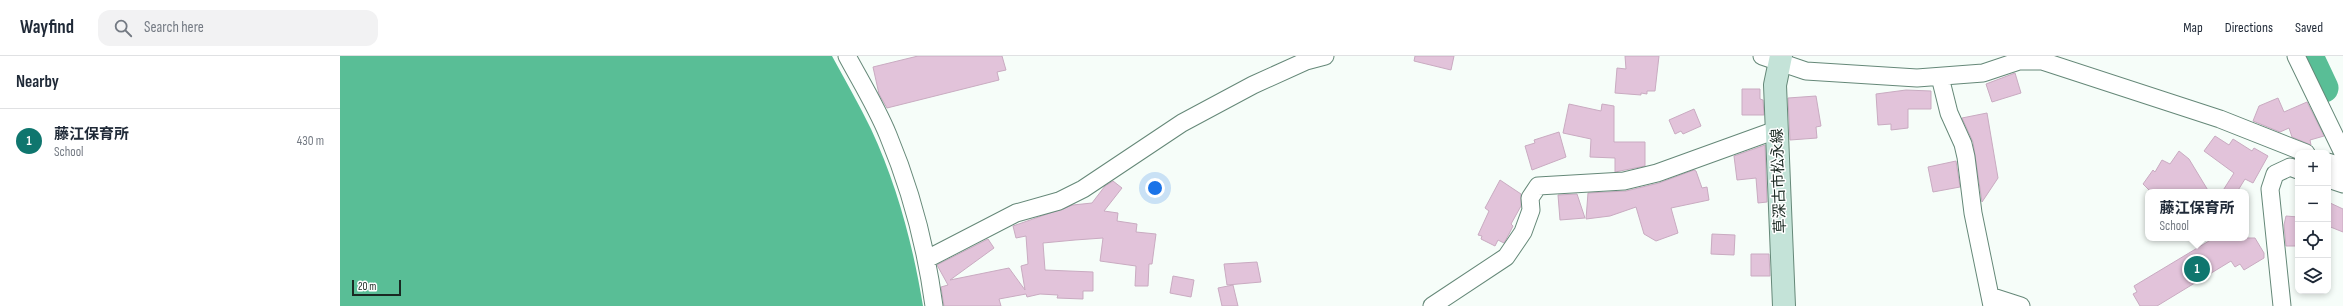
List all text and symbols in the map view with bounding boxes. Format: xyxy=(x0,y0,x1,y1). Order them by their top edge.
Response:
search box xyxy=(98,10,378,46)
text: Wayfind xyxy=(20,16,74,39)
icon: search xyxy=(112,17,134,39)
text: Search here xyxy=(144,18,204,37)
text: Map xyxy=(2183,19,2203,36)
text: Directions xyxy=(2225,19,2273,36)
text: Saved xyxy=(2295,19,2323,36)
text: Nearby xyxy=(16,72,59,92)
text: 藤江保育所 xyxy=(54,125,129,144)
street label: 草深古市松永線 xyxy=(1768,128,1790,234)
text: 1 xyxy=(26,133,32,149)
text: 430 m xyxy=(297,133,324,149)
text: School xyxy=(54,144,84,160)
map controls xyxy=(2295,150,2331,294)
button: + xyxy=(2295,150,2331,186)
your location xyxy=(1145,178,1165,198)
button: − xyxy=(2295,186,2331,222)
popup xyxy=(2145,189,2249,241)
text: 藤江保育所 xyxy=(2159,199,2235,218)
text: School xyxy=(2159,218,2189,234)
button: locate xyxy=(2295,222,2331,258)
pin: 1 xyxy=(2184,254,2210,284)
button: layers xyxy=(2295,258,2331,294)
scale bar xyxy=(352,278,401,297)
text: 20 m xyxy=(358,280,376,293)

